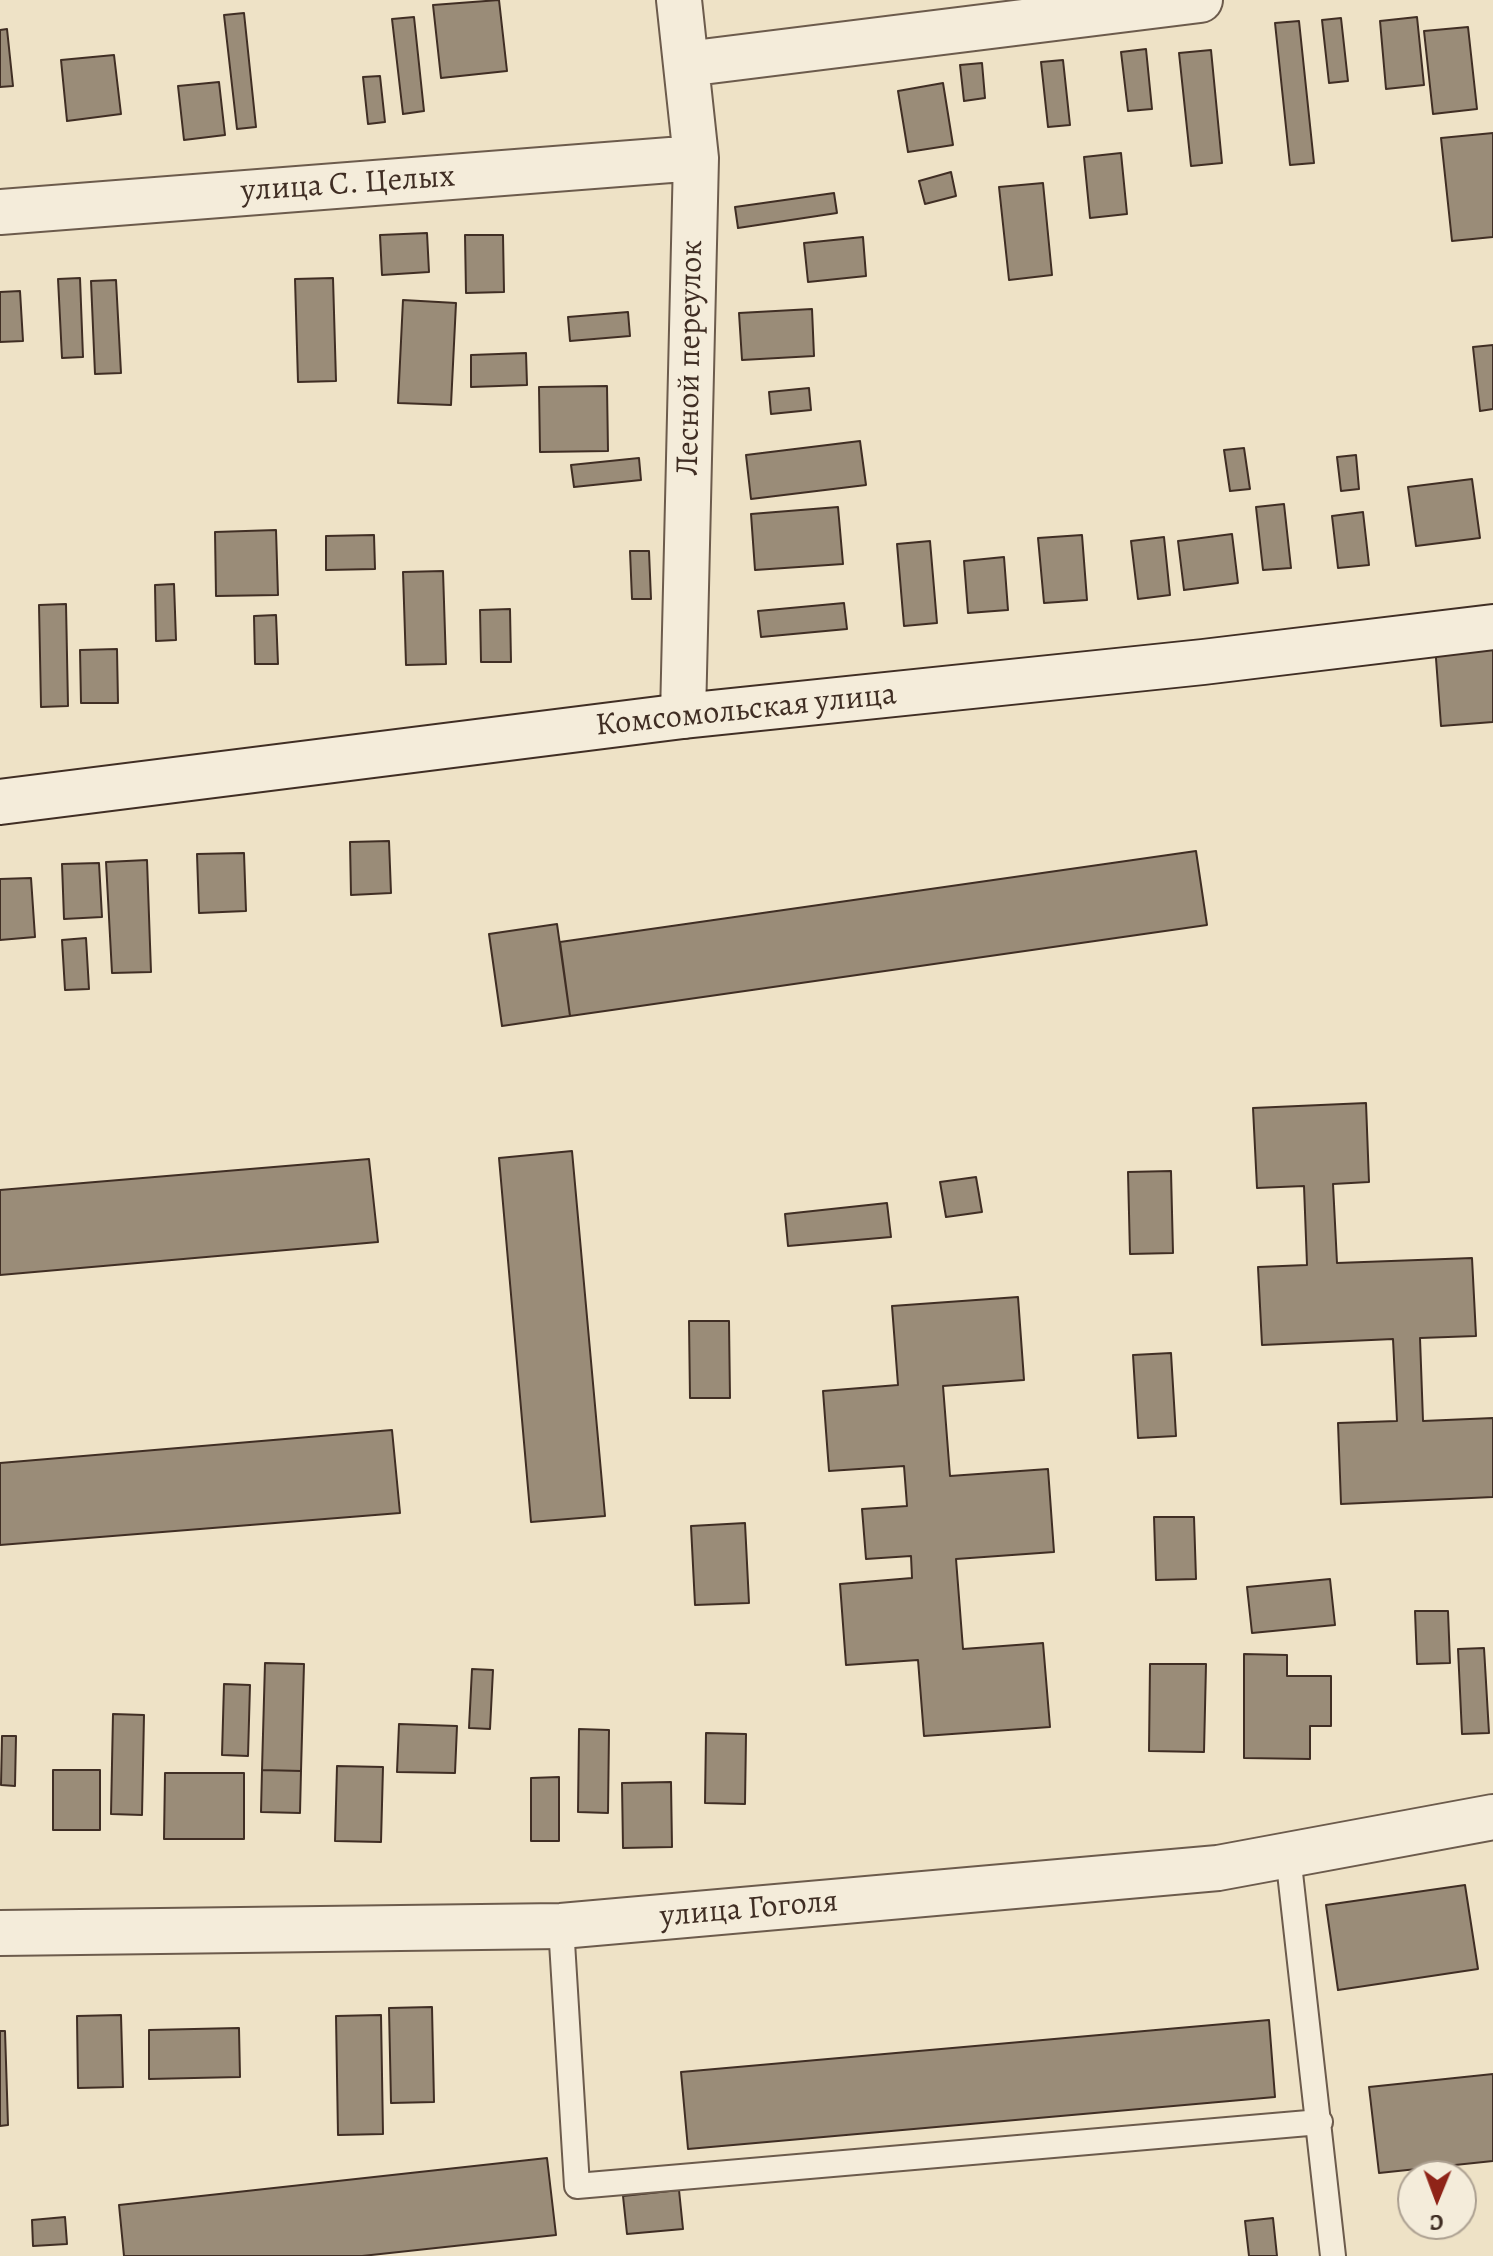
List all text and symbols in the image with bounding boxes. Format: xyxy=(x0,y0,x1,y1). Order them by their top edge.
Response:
street label: улица С. Целых xyxy=(240,158,456,212)
street label: Лесной переулок xyxy=(670,240,712,476)
street label: Комсомольская улица xyxy=(594,676,898,746)
street label: улица Гоголя xyxy=(658,1883,840,1937)
north arrow xyxy=(1397,2160,1477,2240)
text: С xyxy=(1430,2207,1444,2237)

